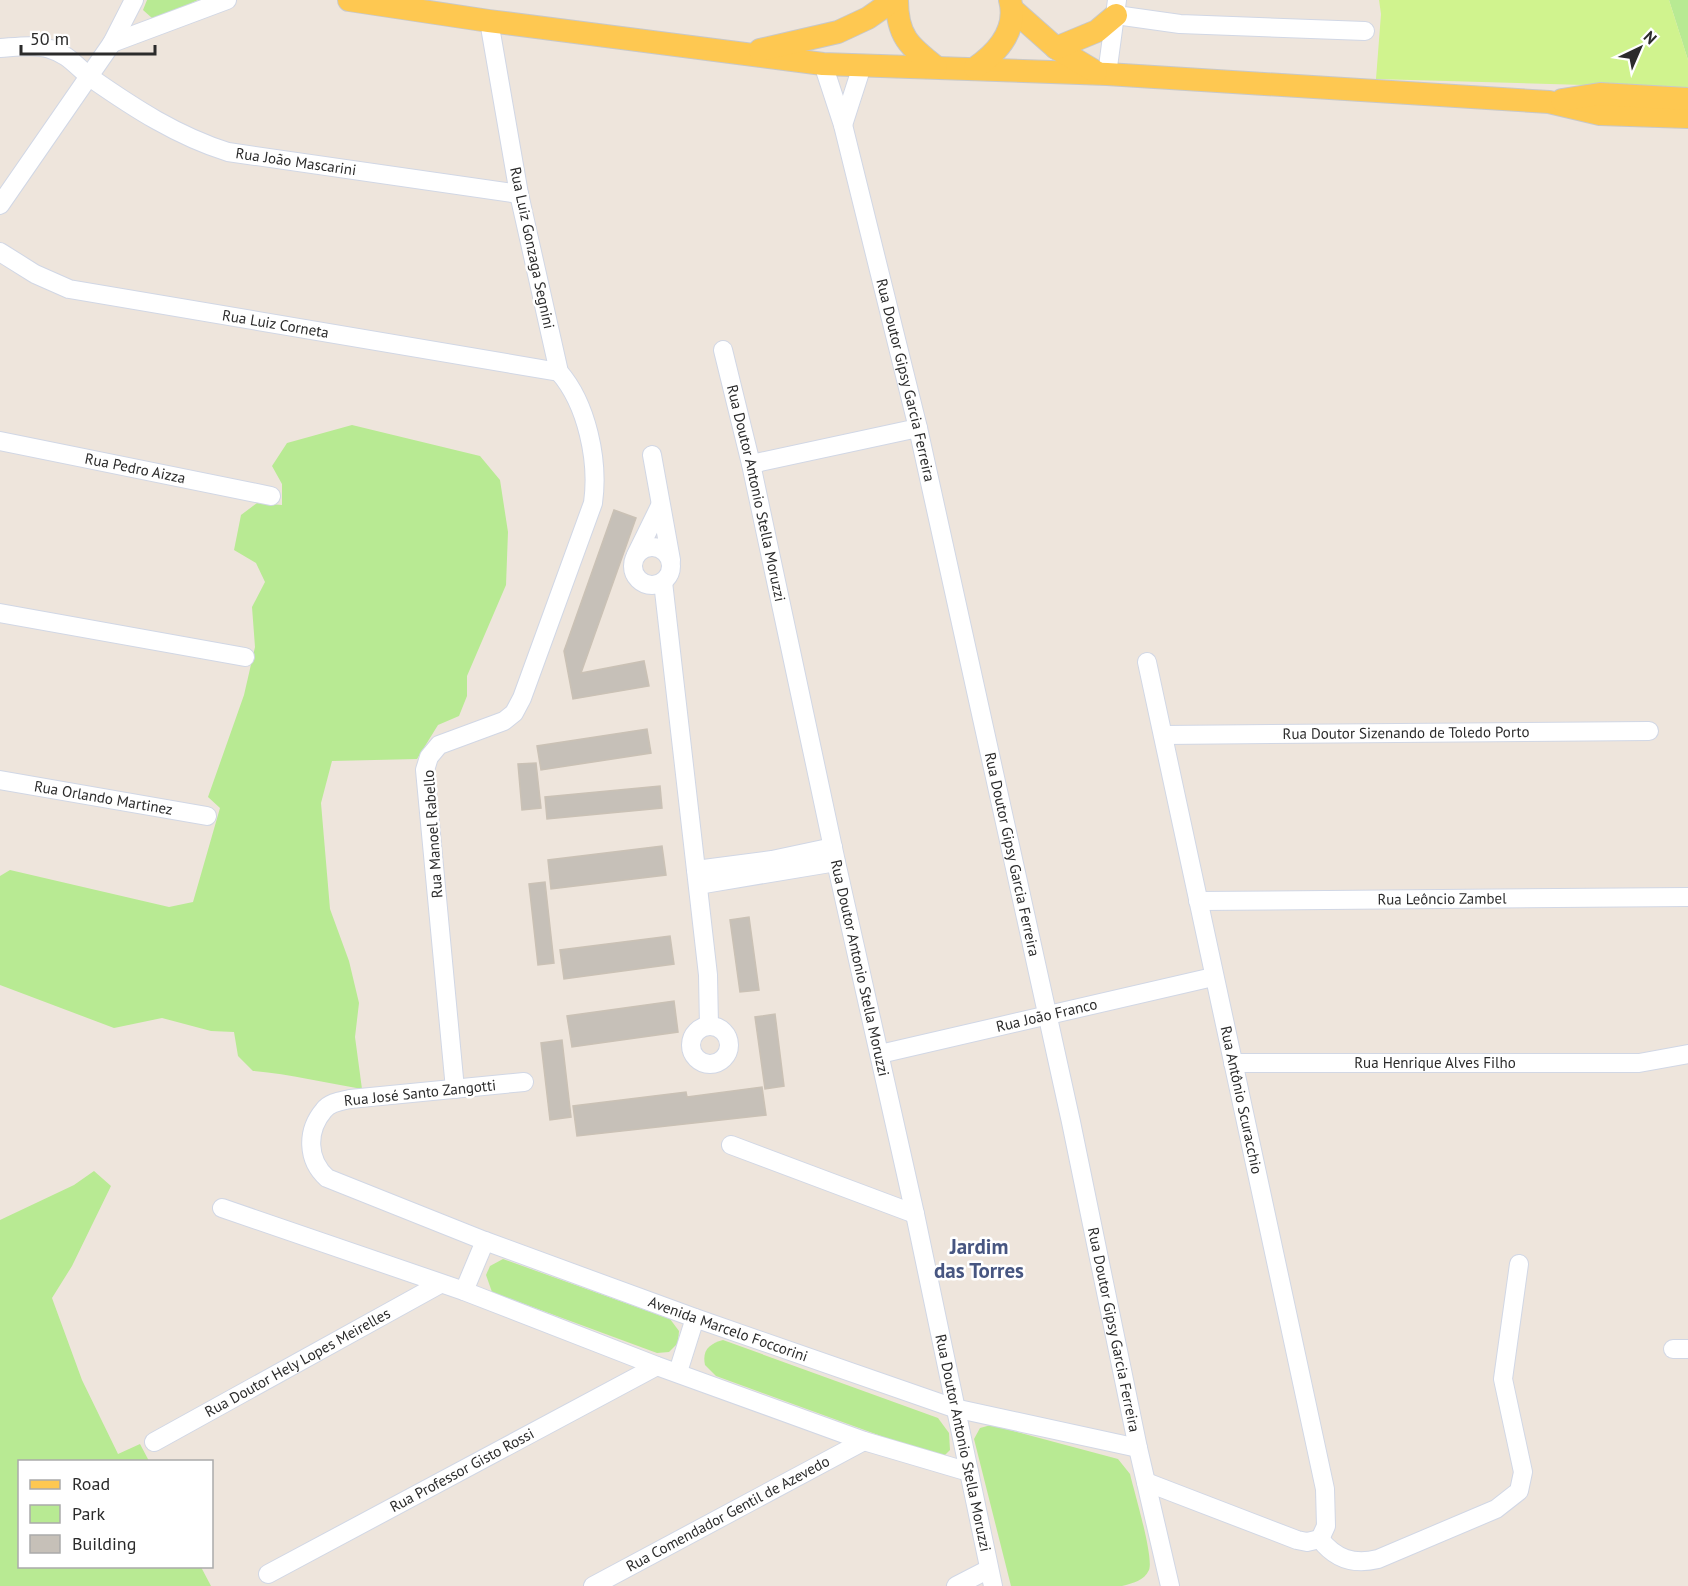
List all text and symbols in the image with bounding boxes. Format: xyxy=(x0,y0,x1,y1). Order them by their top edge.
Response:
scale bar xyxy=(21,18,154,56)
north arrow xyxy=(1610,18,1670,78)
text: N xyxy=(1640,26,1661,48)
text: 50 m xyxy=(30,27,69,50)
street label: Rua João Mascarini xyxy=(235,143,358,179)
street label: Rua Luiz Gonzaga Segnini xyxy=(506,165,559,331)
street label: Rua Doutor Gipsy Garcia Ferreira xyxy=(872,277,940,483)
street label: Rua Luiz Corneta xyxy=(221,305,330,342)
street label: Rua Doutor Antonio Stella Moruzzi xyxy=(723,383,790,603)
street label: Rua Pedro Aizza xyxy=(83,448,187,487)
street label: Rua Doutor Sizenando de Toledo Porto xyxy=(1283,722,1529,743)
street label: Rua Doutor Gipsy Garcia Ferreira xyxy=(981,751,1044,958)
street label: Rua Manoel Rabello xyxy=(419,769,446,899)
street label: Rua Orlando Martinez xyxy=(33,776,174,819)
street label: Rua Doutor Antonio Stella Moruzzi xyxy=(827,858,894,1078)
street label: Rua Leôncio Zambel xyxy=(1377,888,1507,909)
street label: Rua João Franco xyxy=(994,994,1099,1036)
street label: Rua Antônio Scuracchio xyxy=(1217,1024,1267,1176)
street label: Rua Henrique Alves Filho xyxy=(1354,1053,1516,1072)
street label: Rua José Santo Zangotti xyxy=(343,1075,497,1110)
street label: Rua Doutor Gipsy Garcia Ferreira xyxy=(1084,1226,1144,1434)
district label: Jardim das Torres xyxy=(934,1233,1024,1284)
street label: Avenida Marcelo Foccorini xyxy=(646,1292,811,1366)
street label: Rua Doutor Hely Lopes Meirelles xyxy=(201,1303,393,1421)
street label: Rua Doutor Antonio Stella Moruzzi xyxy=(931,1332,996,1553)
street label: Rua Professor Gisto Rossi xyxy=(386,1424,537,1516)
street label: Rua Comendador Gentil de Azevedo xyxy=(623,1451,833,1576)
legend xyxy=(18,1460,213,1568)
text: Road xyxy=(72,1472,110,1495)
text: Park xyxy=(72,1502,105,1525)
text: Building xyxy=(72,1532,136,1555)

